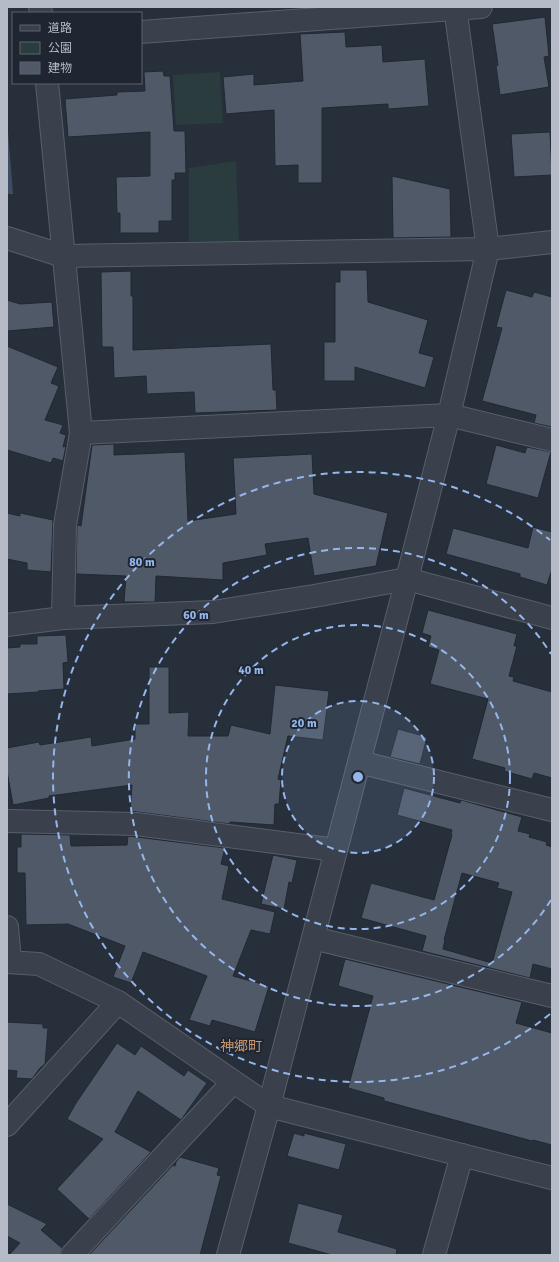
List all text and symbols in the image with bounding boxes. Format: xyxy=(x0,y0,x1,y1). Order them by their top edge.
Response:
legend xyxy=(12,12,142,84)
text: 道路 xyxy=(48,21,72,36)
text: 公園 xyxy=(48,41,72,56)
text: 建物 xyxy=(48,61,72,76)
text: 80 m xyxy=(129,555,155,570)
text: 60 m xyxy=(183,608,209,623)
text: 40 m xyxy=(238,663,264,678)
text: 20 m xyxy=(291,716,317,731)
centre of rings xyxy=(351,770,365,784)
district label: 神郷町 xyxy=(220,1038,262,1055)

